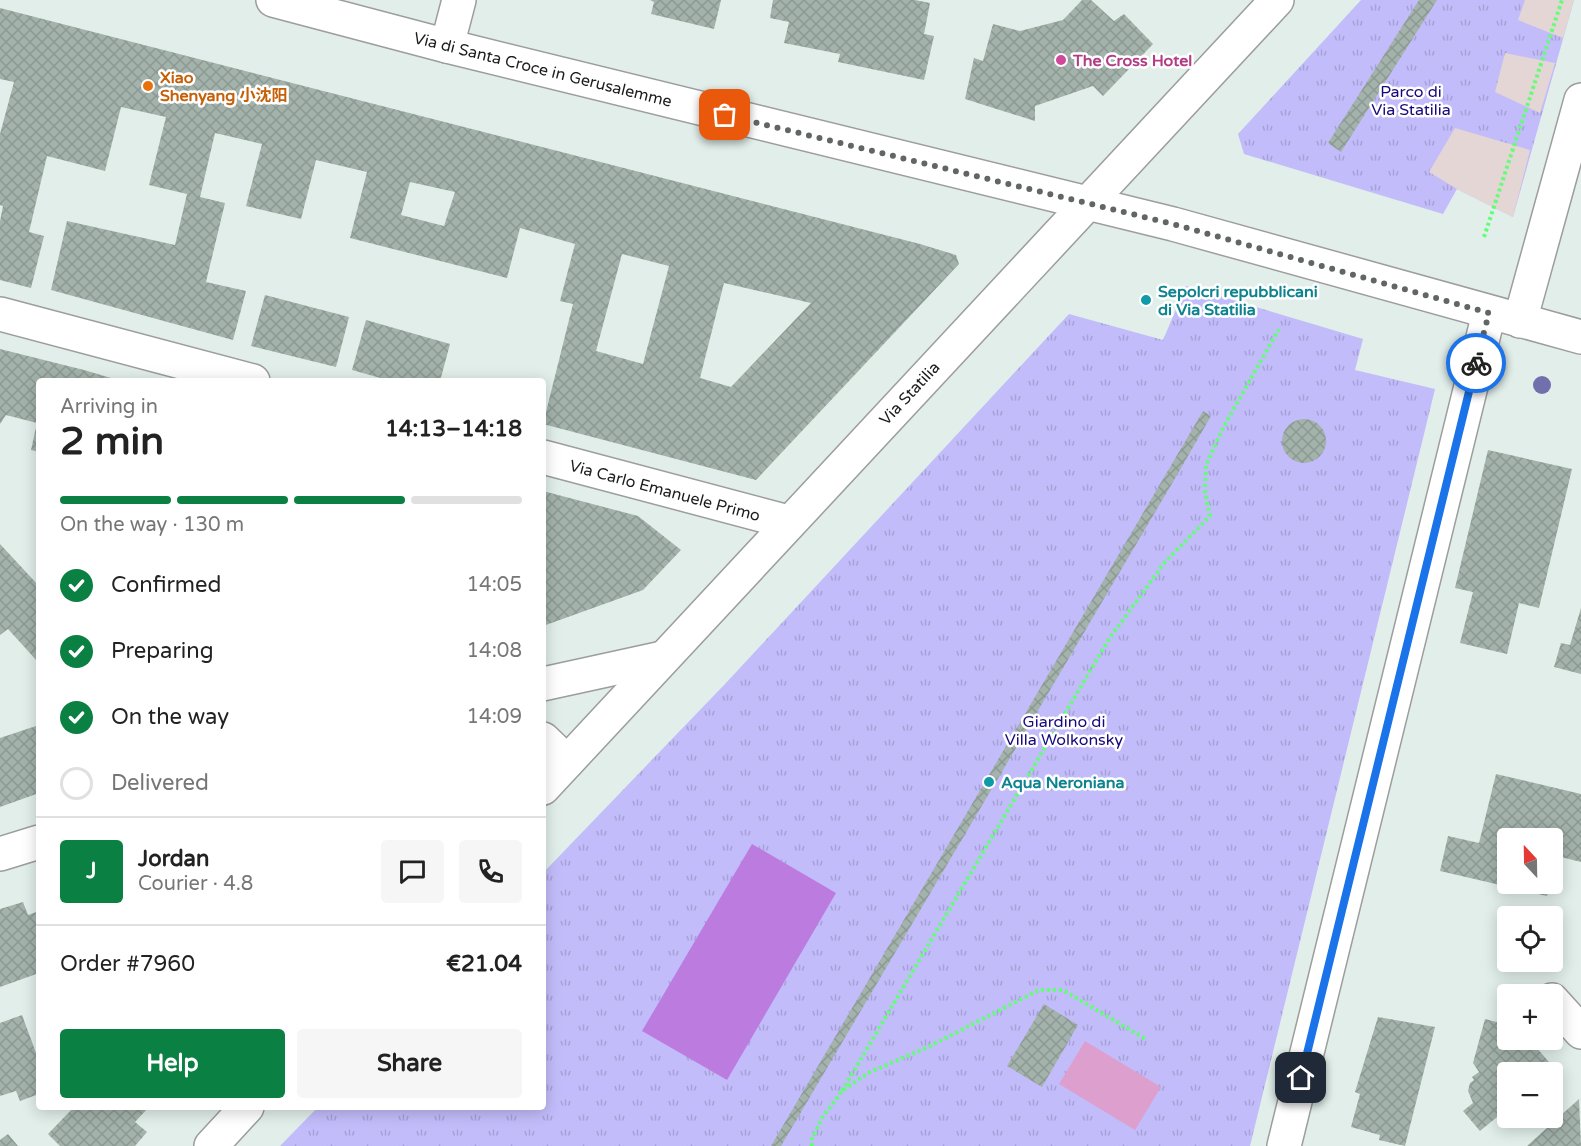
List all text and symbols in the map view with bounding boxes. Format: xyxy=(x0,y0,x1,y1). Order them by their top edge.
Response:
street label: Via di Santa Croce in Gerusalemme xyxy=(412,28,674,112)
place label: The Cross Hotel xyxy=(1072,51,1192,71)
marker: The Cross Hotel xyxy=(1054,53,1068,67)
place label: Xiao Shenyang 小沈阳 xyxy=(160,68,288,106)
marker: Xiao Shenyang 小沈阳 xyxy=(141,79,155,93)
park label: Parco di Via Statilia xyxy=(1371,82,1451,120)
pin xyxy=(699,89,750,140)
icon: bag xyxy=(708,98,741,131)
place label: Sepolcri repubblicani di Via Statilia xyxy=(1158,282,1318,320)
marker: Sepolcri repubblicani di Via Statilia xyxy=(1139,293,1153,307)
courier xyxy=(1446,333,1506,393)
icon: bike xyxy=(1460,347,1493,380)
street label: Via Statilia xyxy=(875,358,944,430)
text: Arriving in xyxy=(60,395,158,419)
text: 14:13–14:18 xyxy=(385,416,522,442)
text: 2 min xyxy=(60,418,164,465)
street label: Via Carlo Emanuele Primo xyxy=(567,456,762,526)
text: On the way · 130 m xyxy=(60,513,244,537)
icon: check xyxy=(60,569,93,602)
text: Confirmed xyxy=(111,572,221,598)
text: 14:05 xyxy=(467,573,522,597)
icon: check xyxy=(60,635,93,668)
text: Preparing xyxy=(111,638,214,664)
text: 14:08 xyxy=(467,639,522,663)
icon: check xyxy=(60,701,93,734)
text: On the way xyxy=(111,704,229,730)
text: 14:09 xyxy=(467,705,522,729)
park label: Giardino di Villa Wolkonsky xyxy=(1005,712,1124,750)
text: Delivered xyxy=(111,770,209,796)
place label: Aqua Neroniana xyxy=(1001,773,1125,793)
marker: Aqua Neroniana xyxy=(982,775,996,789)
north arrow xyxy=(1497,828,1563,894)
map controls xyxy=(1497,828,1563,1128)
button: chat xyxy=(381,840,444,903)
button: phone xyxy=(459,840,522,903)
text: Jordan xyxy=(138,846,209,872)
text: J xyxy=(86,858,97,884)
text: Courier · 4.8 xyxy=(138,872,253,896)
button: locate xyxy=(1497,906,1563,972)
text: Order #7960 xyxy=(60,951,195,977)
text: €21.04 xyxy=(446,951,522,977)
button: + xyxy=(1497,984,1563,1050)
button: Help xyxy=(60,1029,285,1098)
button: Share xyxy=(297,1029,522,1098)
pin xyxy=(1275,1052,1326,1103)
icon: home xyxy=(1284,1061,1317,1094)
button: − xyxy=(1497,1062,1563,1128)

